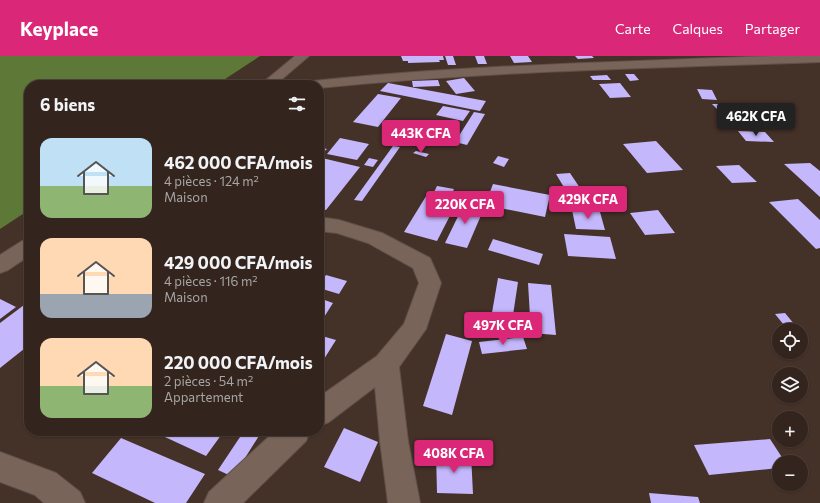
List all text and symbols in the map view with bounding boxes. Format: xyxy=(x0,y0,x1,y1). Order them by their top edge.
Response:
text: Keyplace xyxy=(20,17,98,40)
text: Carte xyxy=(615,20,651,37)
text: Calques xyxy=(673,20,723,37)
text: Partager xyxy=(745,20,800,37)
icon: filters xyxy=(286,93,308,115)
text: 6 biens xyxy=(40,94,95,115)
pin: 462K CFA xyxy=(715,103,797,137)
text: 462K CFA xyxy=(726,108,786,124)
pin: 443K CFA xyxy=(380,120,462,154)
text: 443K CFA xyxy=(391,125,451,141)
text: 462 000 CFA/mois xyxy=(164,152,313,173)
icon: home xyxy=(72,154,120,202)
text: 4 pièces · 124 m² xyxy=(164,173,259,189)
pin: 429K CFA xyxy=(547,186,629,220)
text: Maison xyxy=(164,189,208,205)
pin: 220K CFA xyxy=(424,191,506,225)
text: 429K CFA xyxy=(558,191,618,207)
text: 220K CFA xyxy=(435,196,495,212)
text: 429 000 CFA/mois xyxy=(164,252,313,273)
icon: home xyxy=(72,254,120,302)
text: 4 pièces · 116 m² xyxy=(164,273,258,289)
text: Maison xyxy=(164,289,208,305)
pin: 497K CFA xyxy=(462,312,544,346)
text: 497K CFA xyxy=(473,317,533,333)
map controls xyxy=(772,323,808,491)
button: locate xyxy=(772,323,808,359)
text: 220 000 CFA/mois xyxy=(164,352,313,373)
icon: home xyxy=(72,354,120,402)
button: layers xyxy=(772,367,808,403)
text: 2 pièces · 54 m² xyxy=(164,373,253,389)
text: Appartement xyxy=(164,389,243,405)
button: + xyxy=(772,411,808,447)
pin: 408K CFA xyxy=(413,440,495,474)
text: 408K CFA xyxy=(423,445,485,461)
button: − xyxy=(772,455,808,491)

